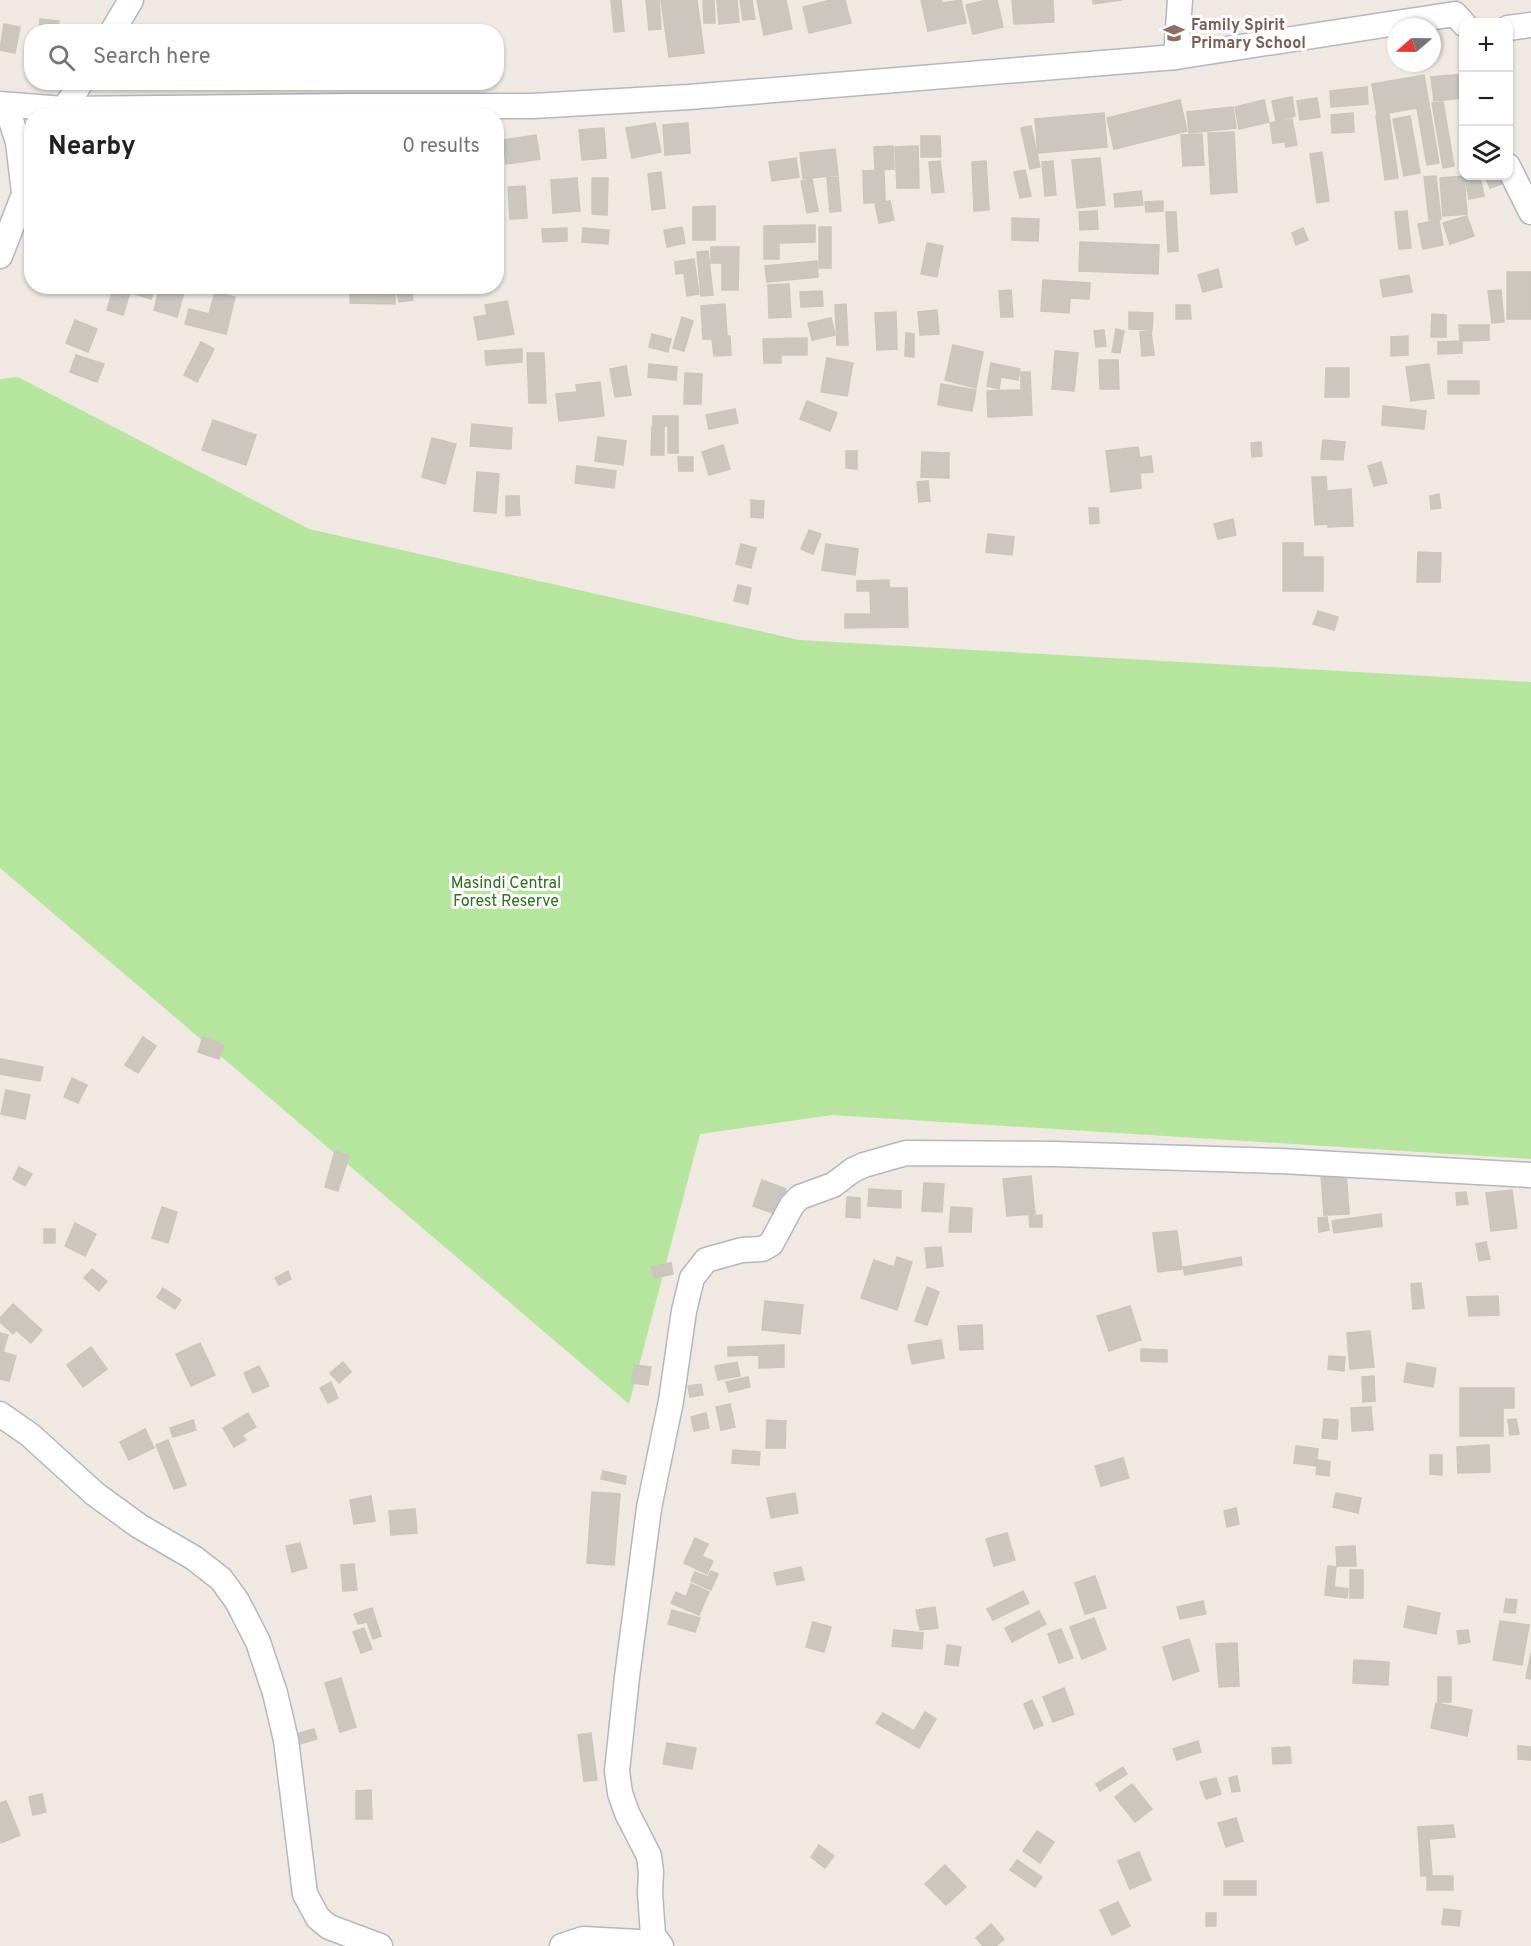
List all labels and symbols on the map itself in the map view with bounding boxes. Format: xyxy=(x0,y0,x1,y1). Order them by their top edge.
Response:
place label: Family Spirit Primary School xyxy=(1191,16,1306,54)
north arrow xyxy=(1387,18,1441,72)
school or university icon: Family Spirit Primary School xyxy=(1162,21,1186,45)
park label: Masindi Central Forest Reserve xyxy=(451,874,561,912)

